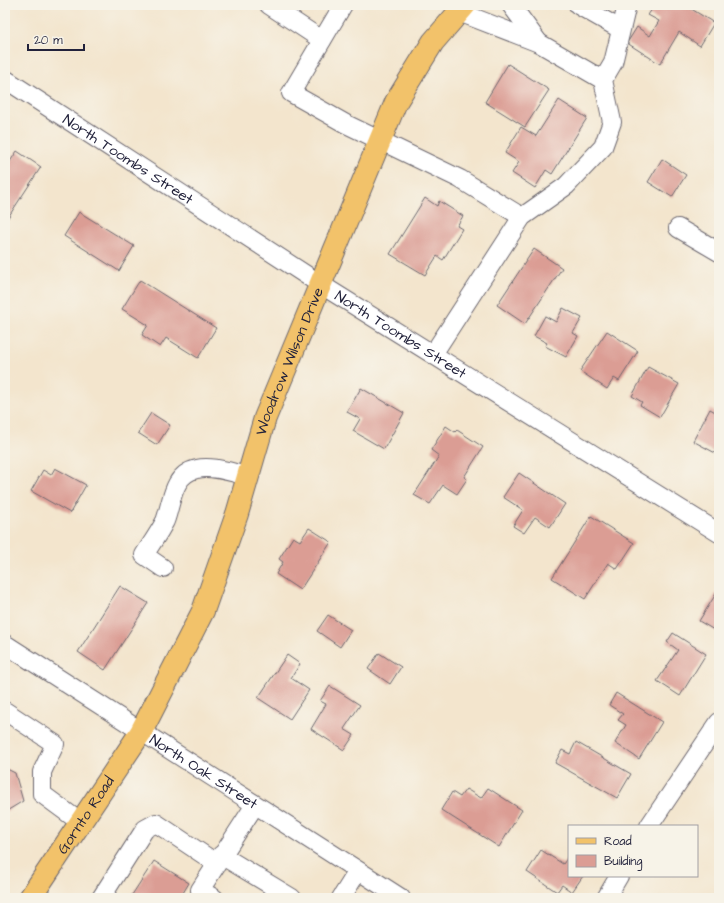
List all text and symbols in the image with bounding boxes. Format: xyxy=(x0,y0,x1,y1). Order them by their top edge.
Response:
scale bar xyxy=(28,26,84,52)
text: 20 m xyxy=(34,32,63,49)
street label: North Toombs Street xyxy=(59,109,197,210)
street label: Woodrow Wilson Drive xyxy=(251,284,329,438)
street label: North Toombs Street xyxy=(330,286,470,384)
street label: North Oak Street xyxy=(145,729,262,814)
street label: Gornto Road xyxy=(52,772,120,858)
legend xyxy=(568,825,698,877)
text: Road xyxy=(604,833,632,850)
text: Building xyxy=(604,853,642,871)

